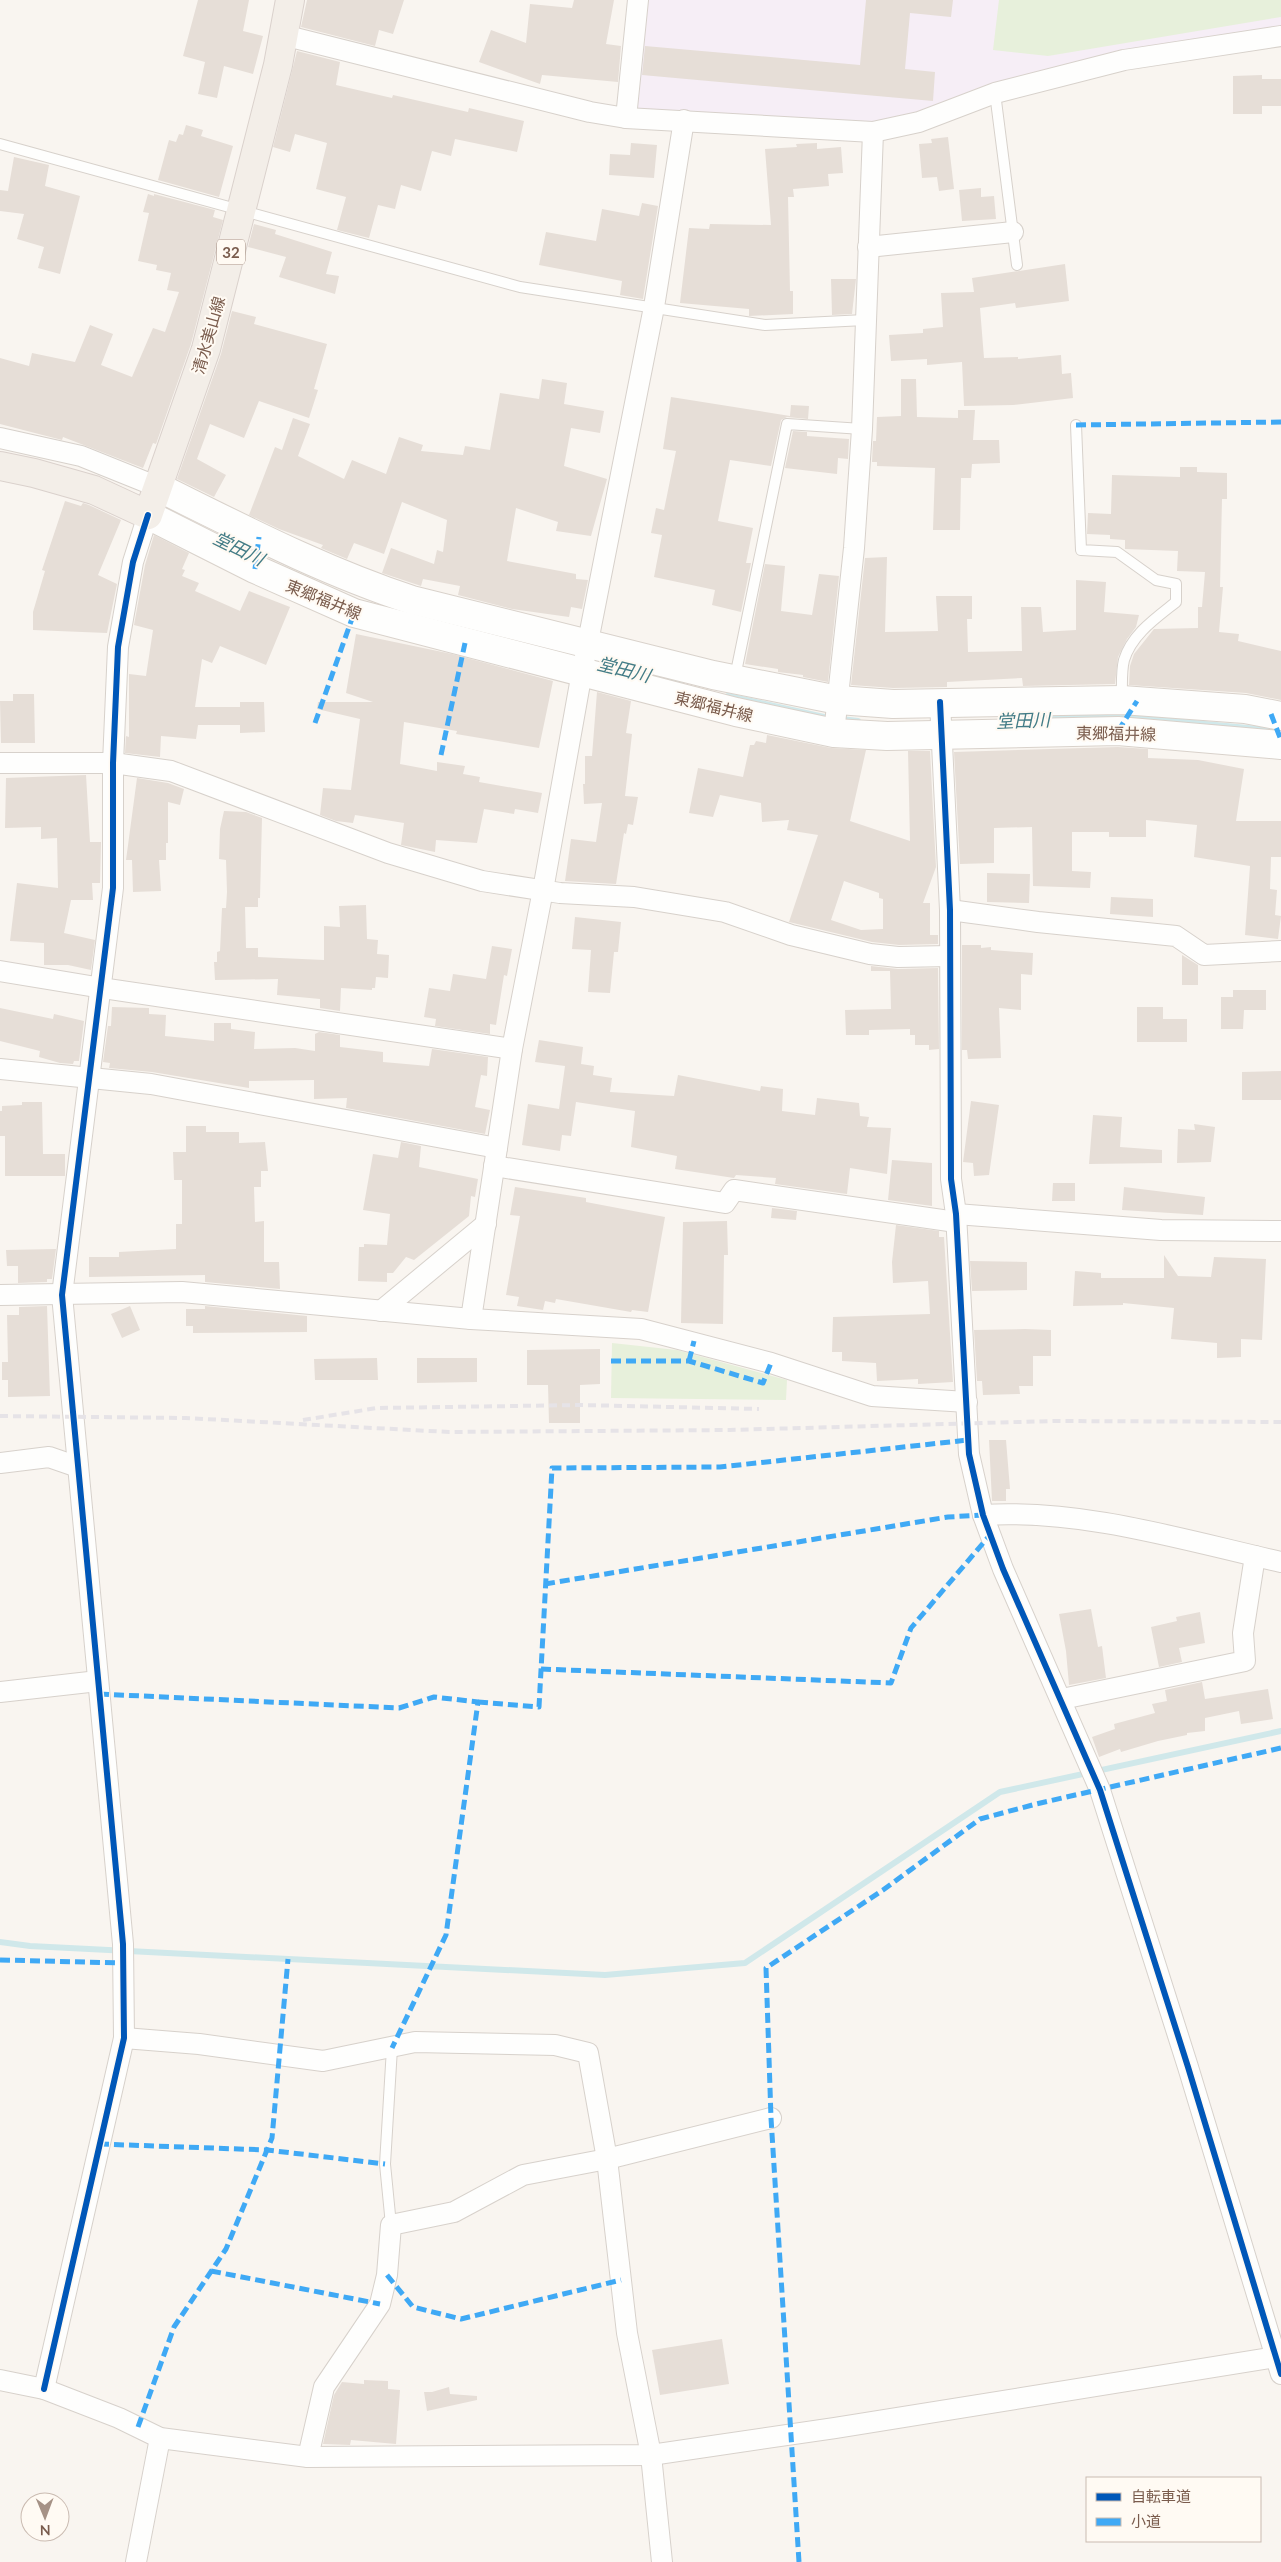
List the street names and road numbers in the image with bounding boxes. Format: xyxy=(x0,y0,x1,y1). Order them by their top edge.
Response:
road number: 32 xyxy=(217,240,245,264)
street label: 清水美山線 xyxy=(188,294,228,376)
street label: 東郷福井線 xyxy=(283,575,365,623)
street label: 東郷福井線 xyxy=(673,687,755,725)
street label: 東郷福井線 xyxy=(1076,723,1156,743)

